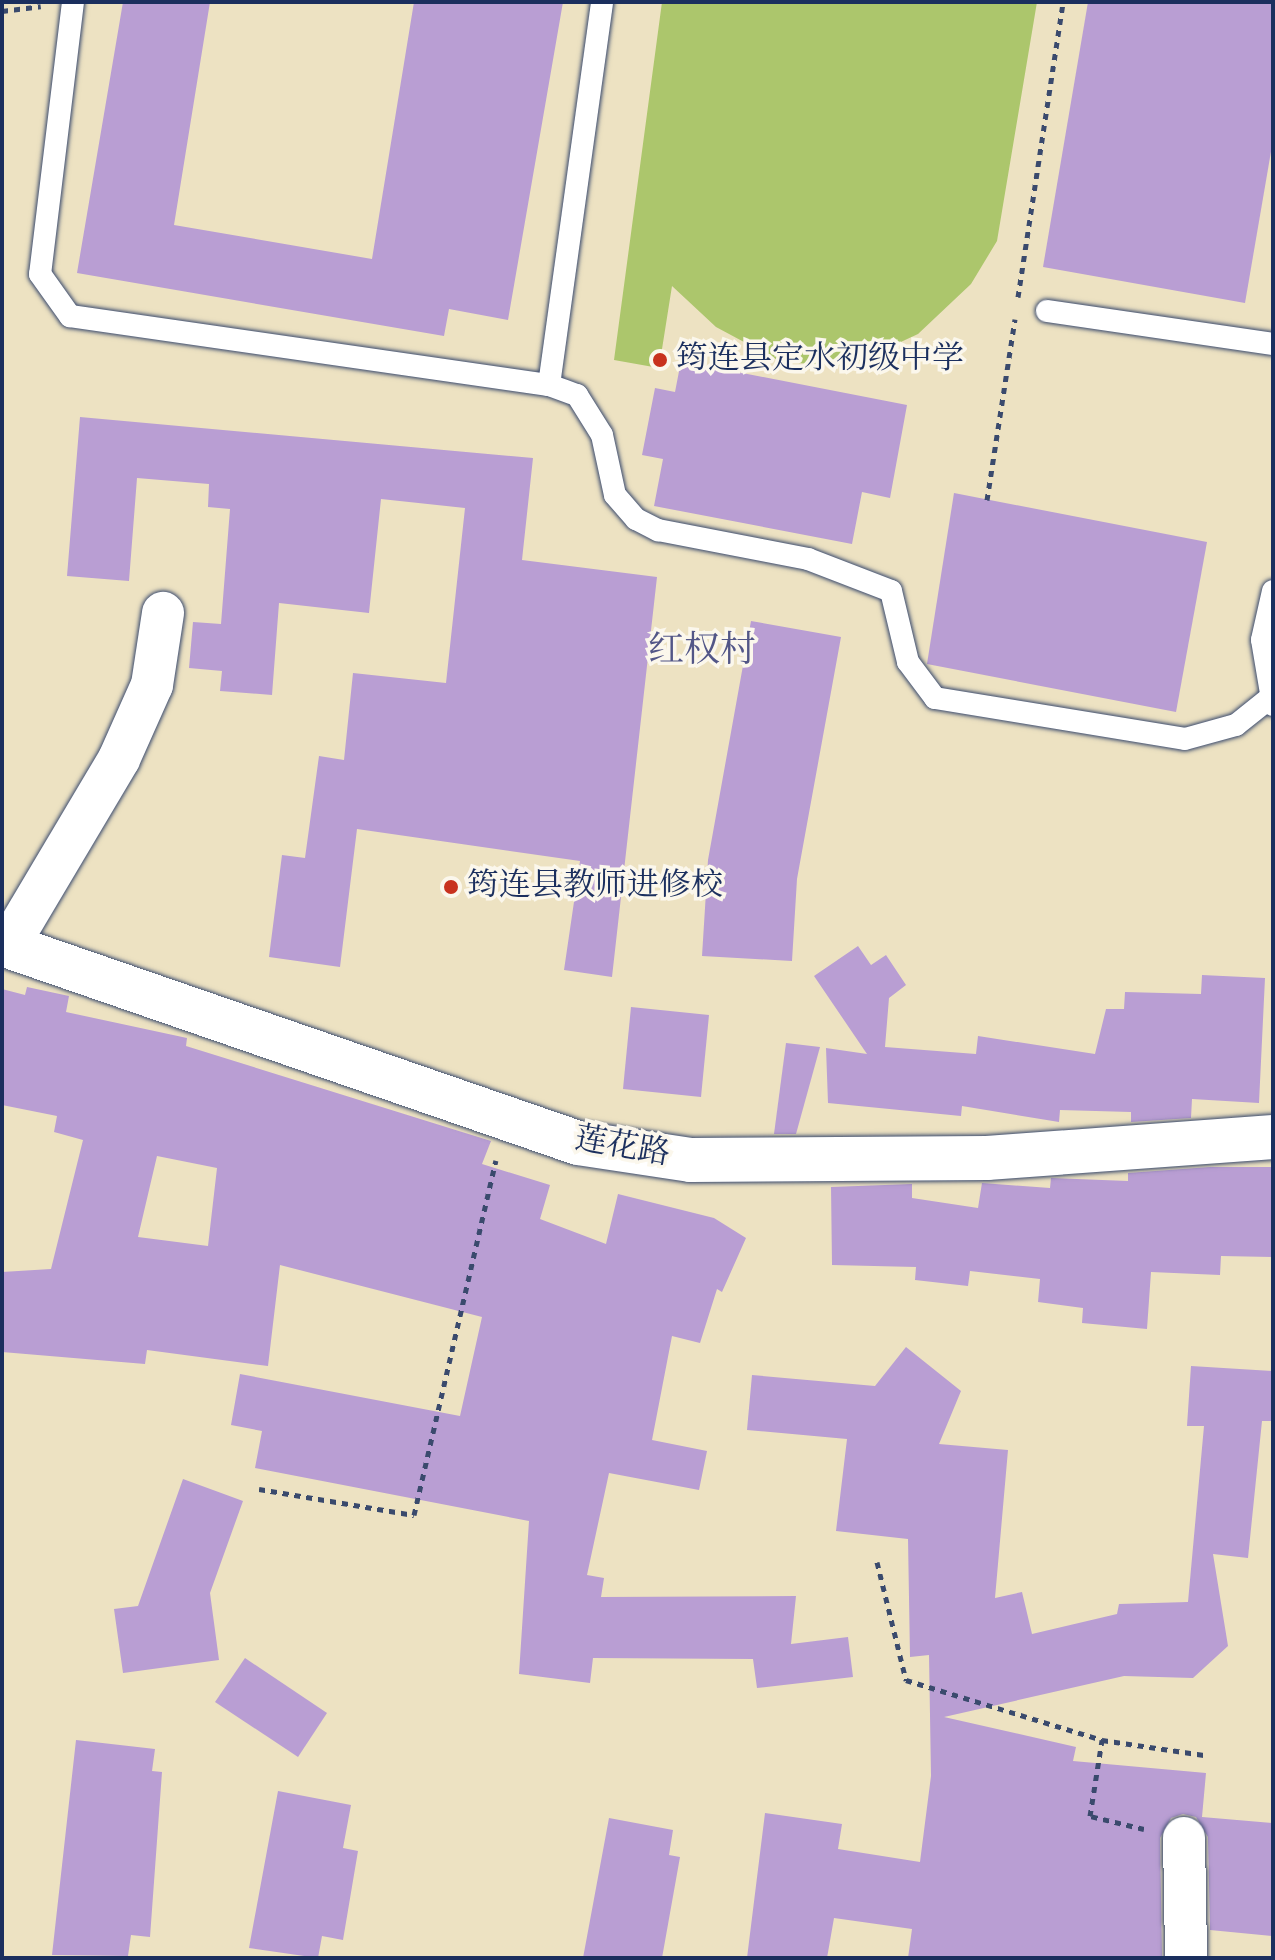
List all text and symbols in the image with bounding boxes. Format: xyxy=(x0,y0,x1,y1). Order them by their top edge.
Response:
place label: 筠连县定水初级中学 xyxy=(676,341,964,379)
marker: 筠连县定水初级中学 xyxy=(651,351,669,369)
district label: 红权村 xyxy=(648,630,756,674)
place label: 筠连县教师进修校 xyxy=(467,868,723,906)
marker: 筠连县教师进修校 xyxy=(442,878,460,896)
street label: 莲花路 xyxy=(571,1121,673,1175)

